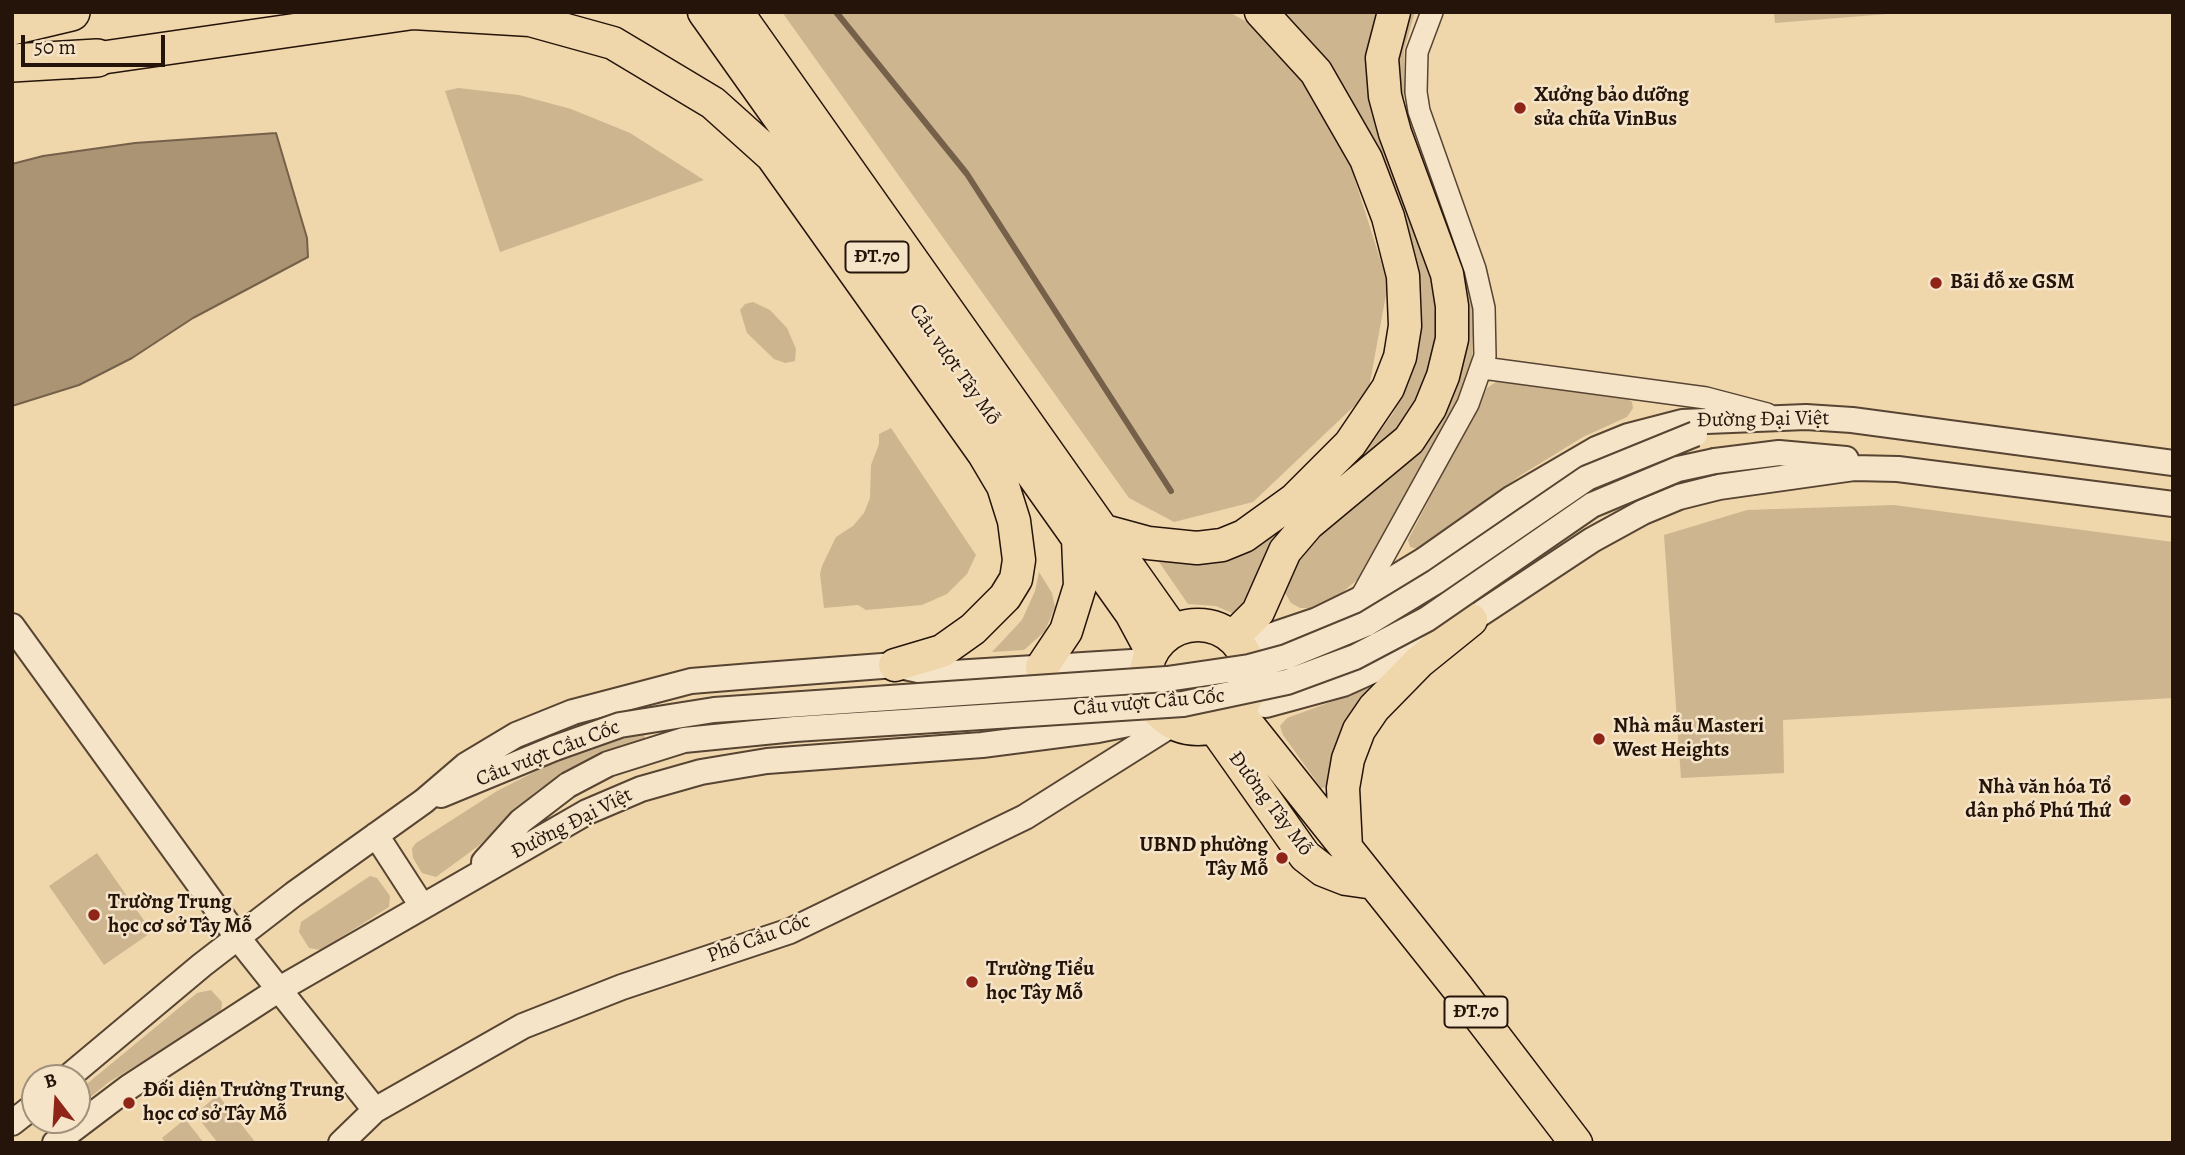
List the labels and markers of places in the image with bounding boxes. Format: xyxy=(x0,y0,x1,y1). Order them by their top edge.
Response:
place label: Xưởng bảo dưỡng sửa chữa VinBus xyxy=(1534,83,1689,133)
marker: Xưởng bảo dưỡng sửa chữa VinBus xyxy=(1512,100,1528,116)
place label: Bãi đỗ xe GSM xyxy=(1950,270,2075,296)
marker: Bãi đỗ xe GSM xyxy=(1928,275,1944,291)
place label: Nhà mẫu Masteri West Heights xyxy=(1613,714,1764,764)
marker: Nhà mẫu Masteri West Heights xyxy=(1591,731,1607,747)
place label: Nhà văn hóa Tổ dân phố Phú Thứ xyxy=(1965,775,2111,825)
marker: Nhà văn hóa Tổ dân phố Phú Thứ xyxy=(2117,792,2133,808)
place label: UBND phường Tây Mỗ xyxy=(1139,833,1268,883)
marker: UBND phường Tây Mỗ xyxy=(1274,850,1290,866)
place label: Trường Trung học cơ sở Tây Mỗ xyxy=(108,890,252,940)
marker: Trường Trung học cơ sở Tây Mỗ xyxy=(86,907,102,923)
place label: Trường Tiểu học Tây Mỗ xyxy=(986,957,1094,1007)
marker: Trường Tiểu học Tây Mỗ xyxy=(964,974,980,990)
place label: Đối diện Trường Trung học cơ sở Tây Mỗ xyxy=(143,1078,344,1128)
marker: Đối diện Trường Trung học cơ sở Tây Mỗ xyxy=(121,1095,137,1111)

